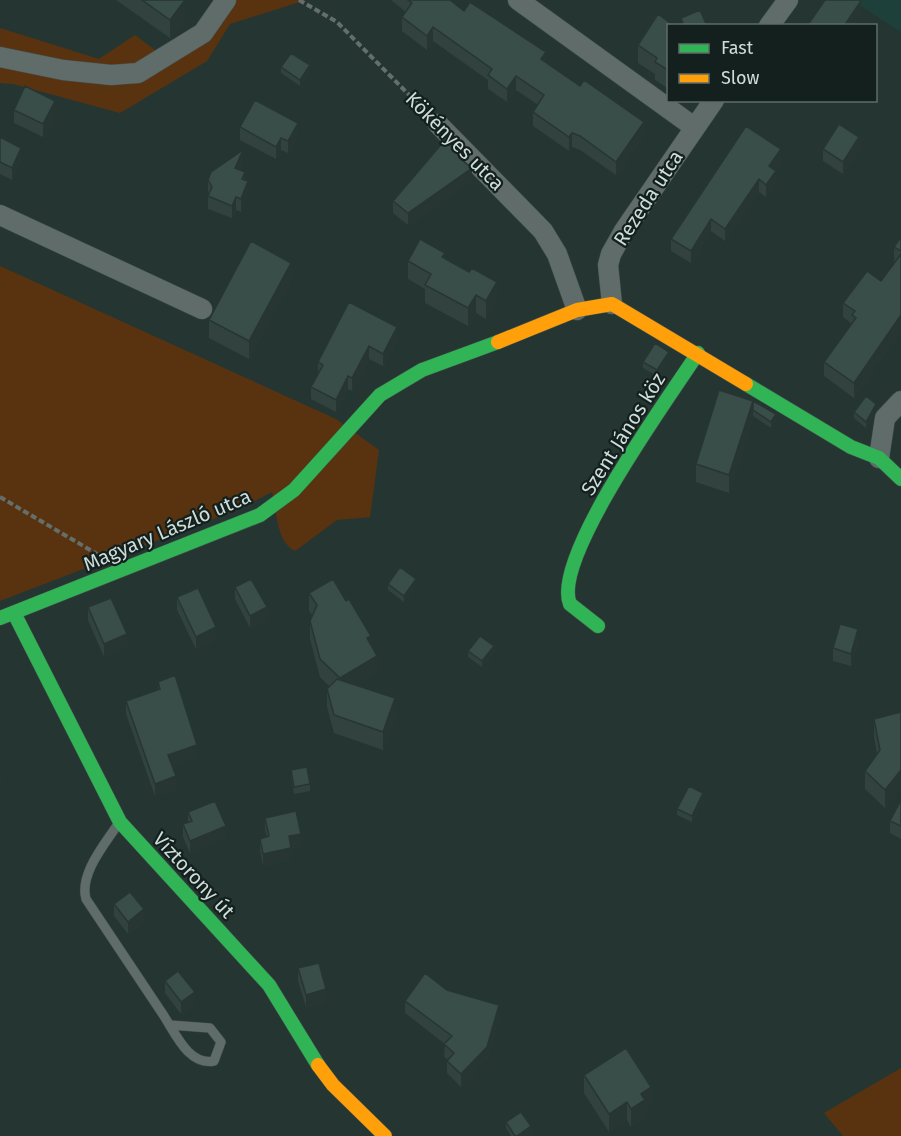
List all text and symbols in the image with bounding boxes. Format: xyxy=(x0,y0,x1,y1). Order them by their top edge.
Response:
legend xyxy=(667,24,877,102)
text: Fast xyxy=(721,37,754,59)
text: Slow xyxy=(721,67,760,89)
street label: Kökényes utca xyxy=(401,87,509,195)
street label: Rezeda utca xyxy=(608,146,688,250)
street label: Szent János köz xyxy=(576,368,670,500)
street label: Magyary László utca xyxy=(79,484,255,576)
street label: Víztorony út xyxy=(148,827,240,923)

